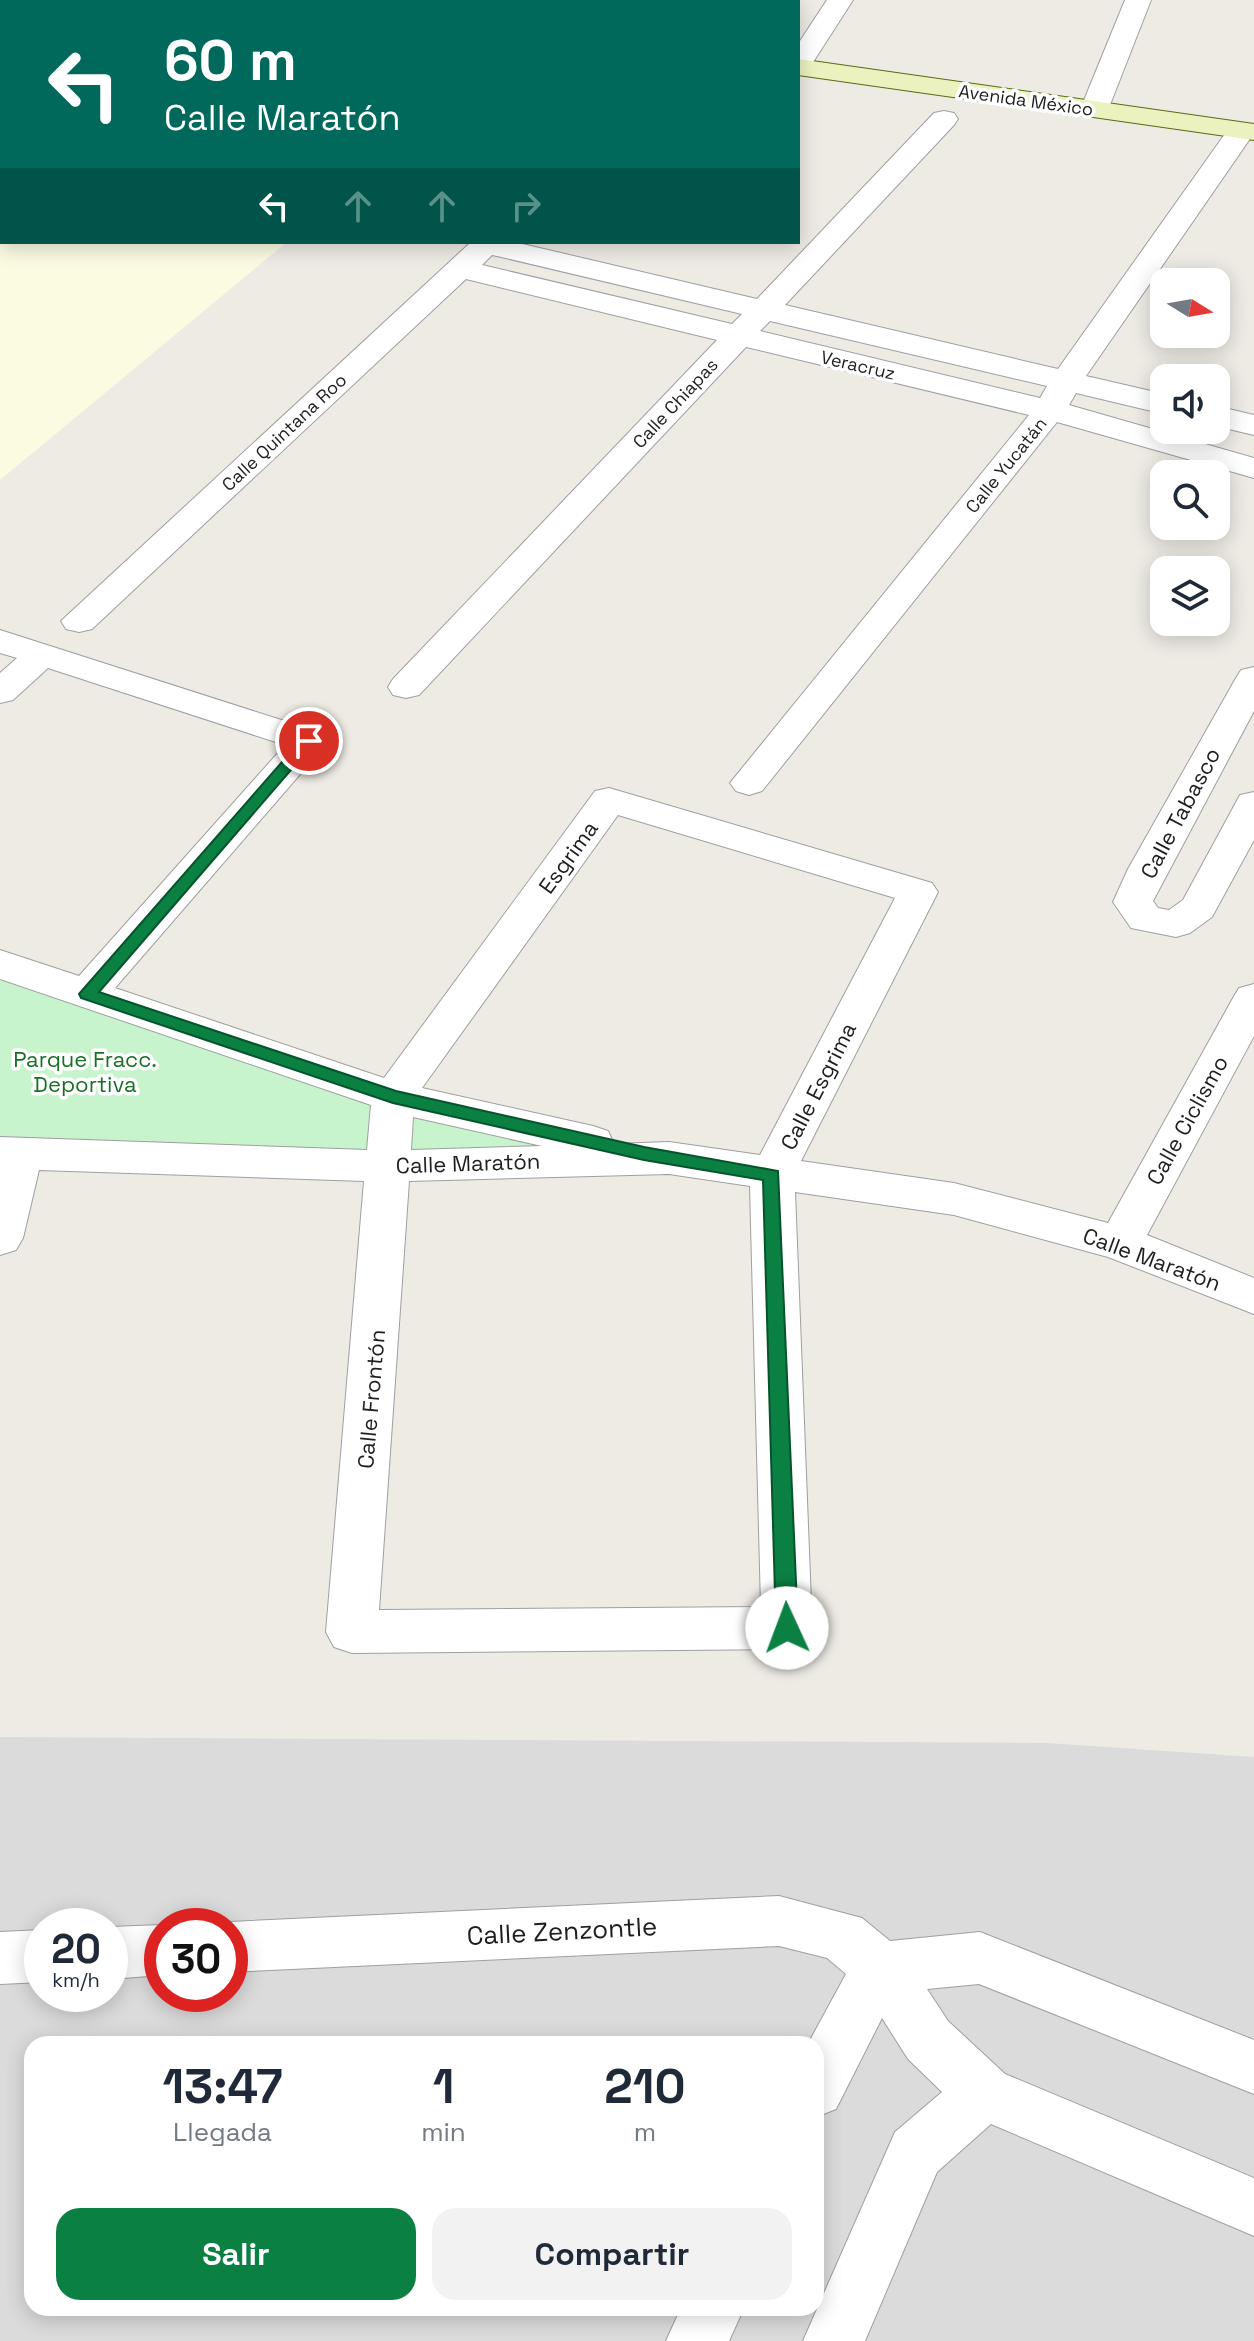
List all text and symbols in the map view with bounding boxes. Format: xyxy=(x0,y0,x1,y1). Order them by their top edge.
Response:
text: 60 m xyxy=(164,25,297,96)
icon: left xyxy=(32,32,136,136)
street label: Avenida México xyxy=(957,79,1095,121)
text: Calle Maratón xyxy=(164,95,401,141)
icon: left xyxy=(252,184,296,228)
icon: ahead xyxy=(336,184,380,228)
icon: ahead xyxy=(420,184,464,228)
icon: right xyxy=(504,184,548,228)
north arrow xyxy=(1150,268,1230,348)
map controls xyxy=(1150,268,1230,636)
street label: Veracruz xyxy=(819,345,897,385)
street label: Calle Chiapas xyxy=(627,353,723,453)
button: sound xyxy=(1150,364,1230,444)
street label: Calle Quintana Roo xyxy=(217,368,351,496)
street label: Calle Yucatán xyxy=(960,412,1052,518)
button: search xyxy=(1150,460,1230,540)
button: layers xyxy=(1150,556,1230,636)
pin xyxy=(275,707,343,775)
icon: arrive xyxy=(287,719,331,763)
street label: Calle Tabasco xyxy=(1134,743,1226,883)
street label: Esgrima xyxy=(532,815,604,899)
street label: Calle Esgrima xyxy=(774,1017,862,1155)
park label: Parque Fracc. Deportiva xyxy=(13,1045,157,1098)
street label: Calle Ciclismo xyxy=(1140,1050,1234,1190)
street label: Calle Maratón xyxy=(395,1146,541,1180)
street label: Calle Maratón xyxy=(1079,1221,1225,1297)
street label: Calle Frontón xyxy=(351,1328,391,1470)
position arrow xyxy=(745,1586,829,1670)
speed limit sign: 30 xyxy=(144,1908,248,2012)
street label: Calle Zenzontle xyxy=(466,1909,658,1953)
text: 20 xyxy=(51,1924,101,1975)
text: km/h xyxy=(52,1967,100,1993)
text: 13:47 xyxy=(162,2056,283,2117)
text: 1 xyxy=(433,2056,454,2117)
text: 210 xyxy=(604,2056,686,2117)
text: Llegada xyxy=(173,2115,272,2149)
text: min xyxy=(421,2115,466,2149)
text: m xyxy=(634,2115,656,2149)
button: Salir xyxy=(56,2208,416,2300)
button: Compartir xyxy=(432,2208,792,2300)

